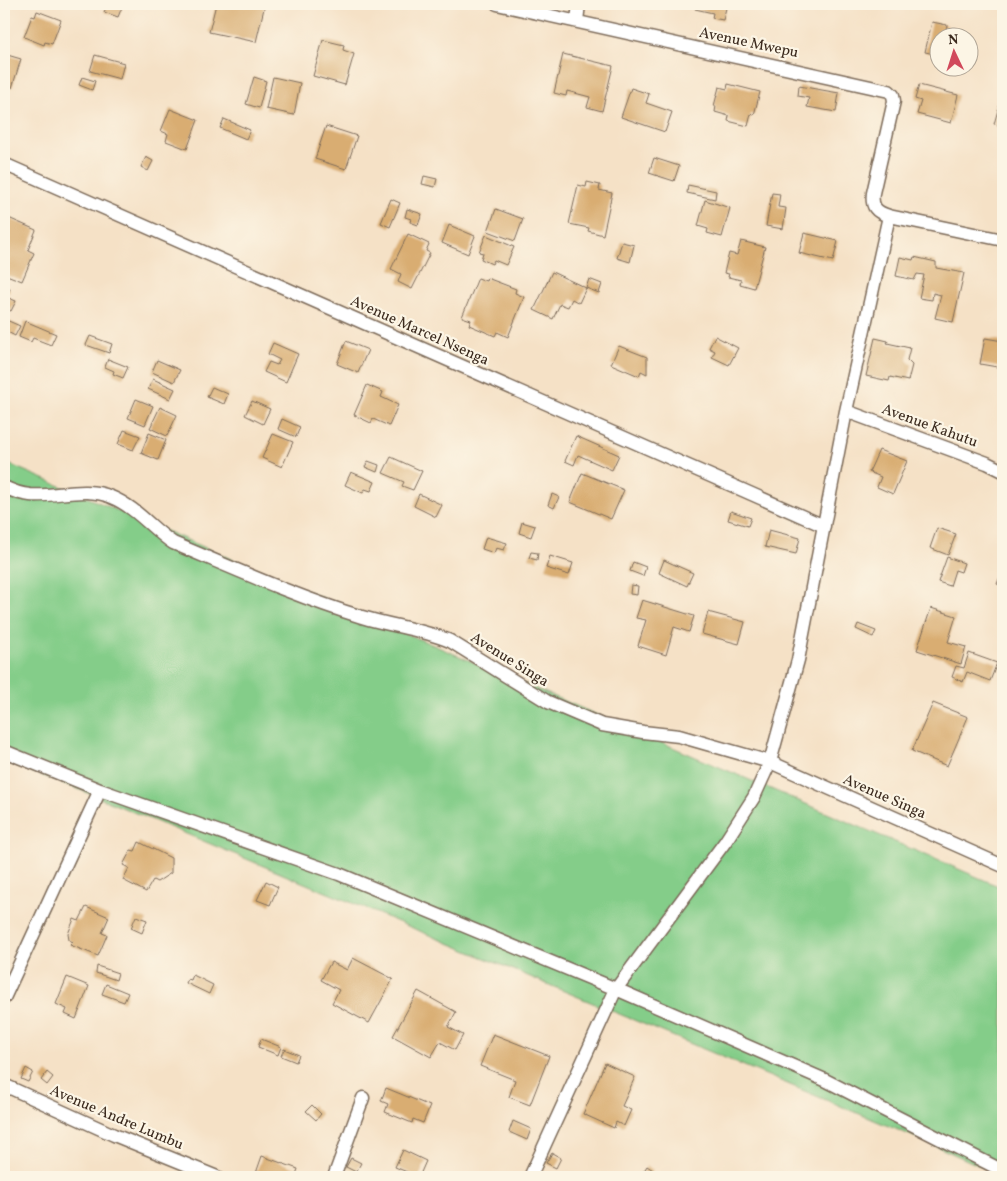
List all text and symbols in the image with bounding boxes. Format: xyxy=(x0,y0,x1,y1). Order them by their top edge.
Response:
street label: Avenue Mwepu xyxy=(697,23,800,64)
north arrow xyxy=(930,28,980,78)
text: N xyxy=(947,31,959,50)
street label: Avenue Marcel Nsenga xyxy=(347,291,492,371)
street label: Avenue Kahutu xyxy=(879,399,980,454)
street label: Avenue Singa xyxy=(466,628,552,693)
street label: Avenue Singa xyxy=(839,770,929,825)
street label: Avenue Andre Lumbu xyxy=(46,1081,186,1156)

